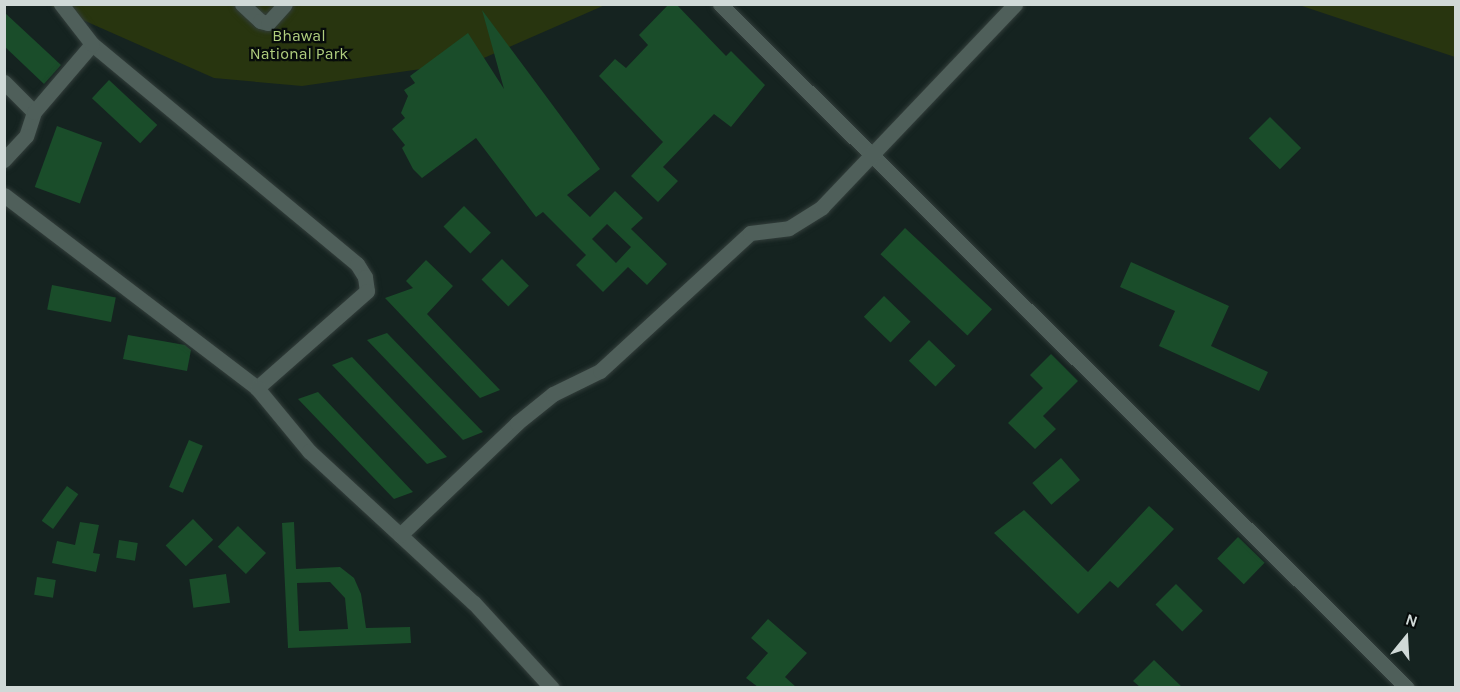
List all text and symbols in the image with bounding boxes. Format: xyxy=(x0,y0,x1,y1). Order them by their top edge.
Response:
park label: Bhawal National Park xyxy=(250,26,348,64)
north arrow xyxy=(1376,608,1436,668)
text: N xyxy=(1403,610,1420,631)

